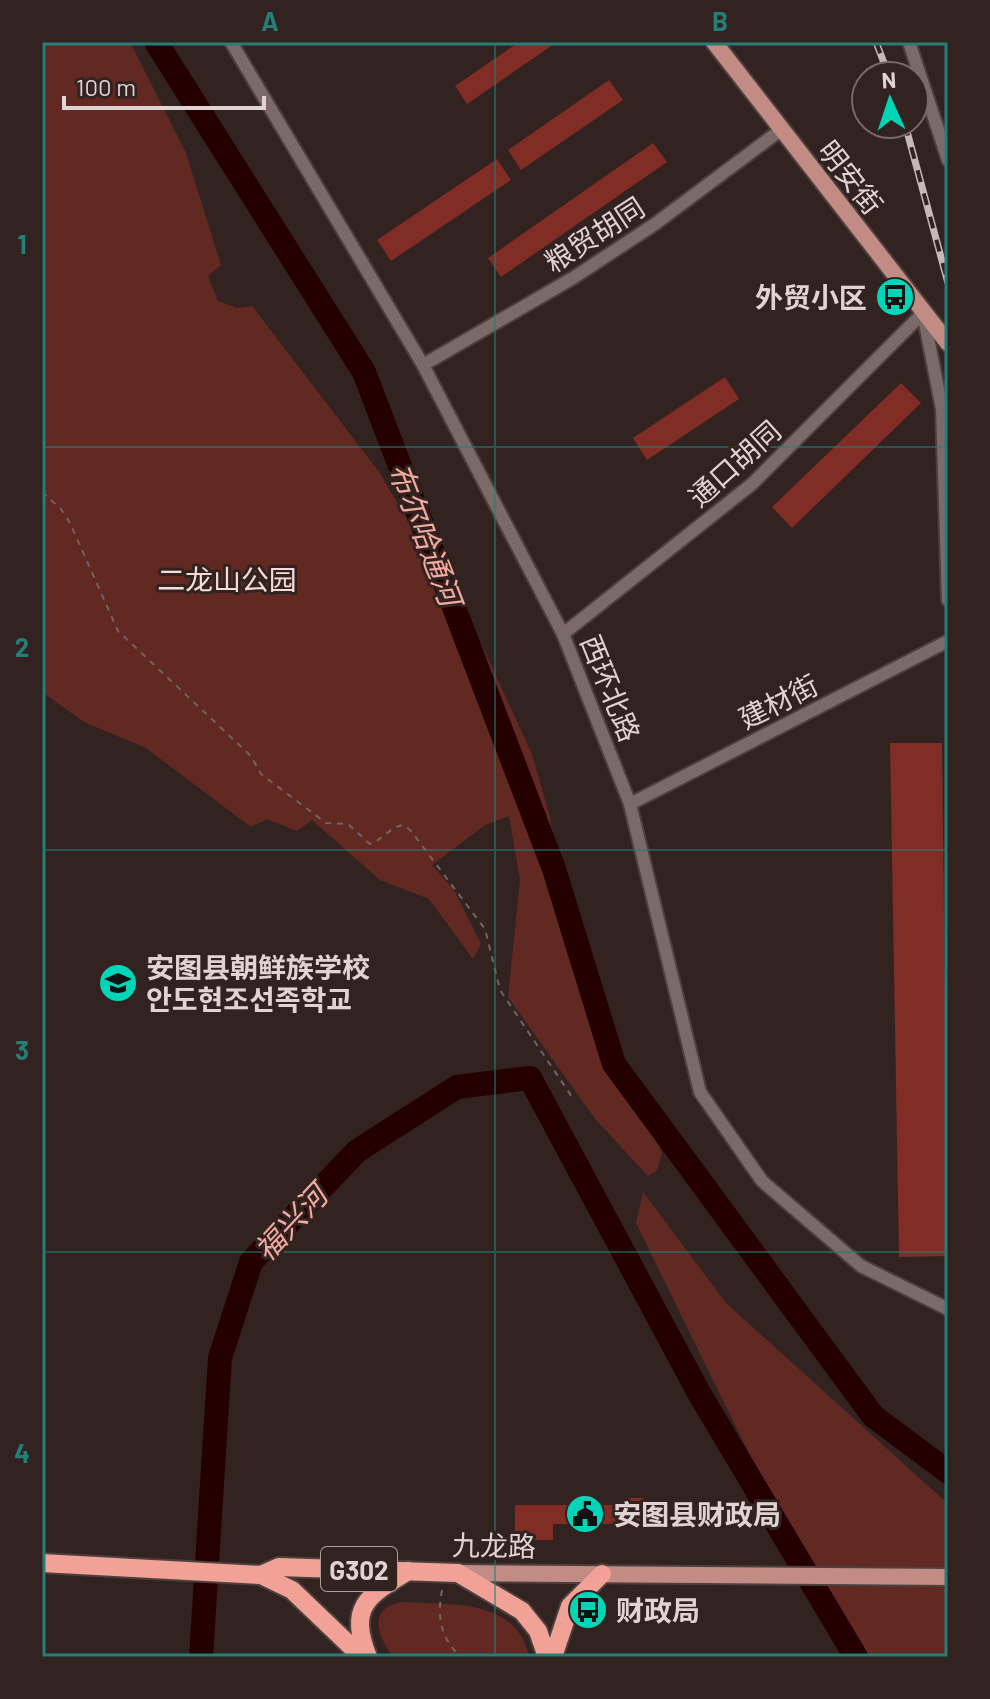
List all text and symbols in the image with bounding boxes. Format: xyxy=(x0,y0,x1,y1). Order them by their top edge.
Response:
text: A xyxy=(261,5,279,36)
text: B xyxy=(712,5,728,36)
scale bar xyxy=(64,60,264,110)
north arrow xyxy=(850,60,930,140)
text: N xyxy=(881,66,897,92)
text: 100 m xyxy=(76,72,136,101)
street label: 明安街 xyxy=(812,133,890,221)
street label: 粮贸胡同 xyxy=(538,189,650,279)
text: 1 xyxy=(17,228,27,259)
bus stop icon: 外贸小区 xyxy=(874,276,916,318)
place label: 外贸小区 xyxy=(755,280,867,314)
street label: 通口胡同 xyxy=(681,413,787,513)
water label: 布尔哈通河 xyxy=(382,458,471,615)
park label: 二龙山公园 xyxy=(157,562,297,596)
street label: 西环北路 xyxy=(574,630,648,746)
text: 2 xyxy=(15,631,29,662)
street label: 建材街 xyxy=(733,667,823,735)
place label: 安图县朝鲜族学校 안도현조선족학교 xyxy=(146,950,370,1016)
school or university icon: 安图县朝鲜族学校 안도현조선족학교 xyxy=(97,962,139,1004)
text: 3 xyxy=(15,1034,29,1065)
water label: 福兴河 xyxy=(246,1173,337,1267)
text: 4 xyxy=(14,1437,30,1468)
public building icon: 安图县财政局 xyxy=(564,1493,606,1535)
place label: 安图县财政局 xyxy=(613,1497,781,1531)
street label: 九龙路 xyxy=(452,1527,536,1563)
road number: G302 xyxy=(321,1547,397,1591)
bus stop icon: 财政局 xyxy=(567,1589,609,1631)
place label: 财政局 xyxy=(616,1593,700,1627)

